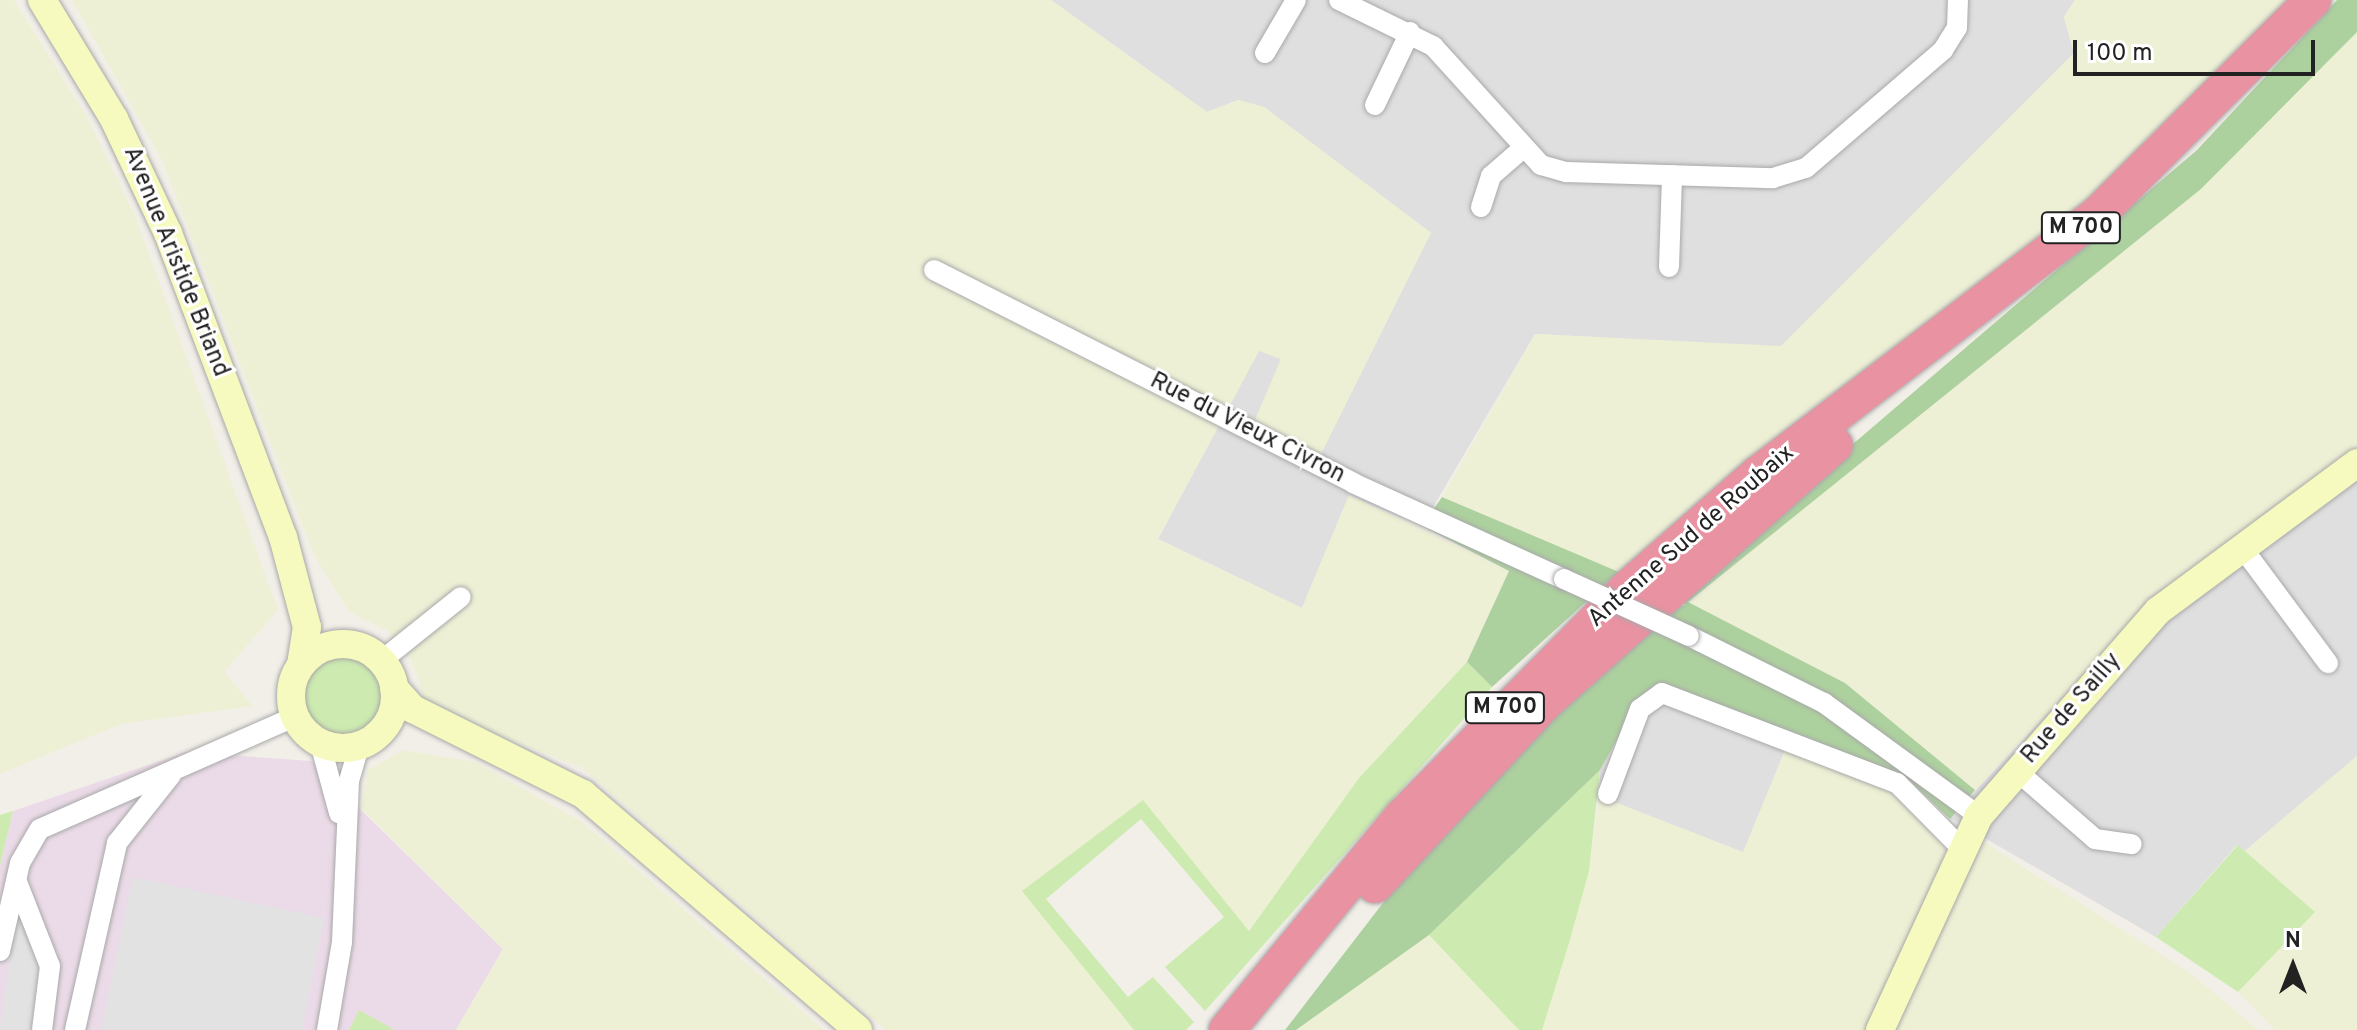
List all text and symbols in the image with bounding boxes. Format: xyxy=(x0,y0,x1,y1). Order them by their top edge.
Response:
scale bar xyxy=(2077,24,2319,74)
text: 100 m xyxy=(2087,39,2153,69)
street label: Avenue Aristide Briand xyxy=(115,142,235,382)
road number: M 700 xyxy=(2039,210,2123,246)
street label: Rue du Vieux Civron xyxy=(1144,367,1350,491)
street label: Antenne Sud de Roubaix xyxy=(1583,440,1801,634)
street label: Rue de Sailly xyxy=(2016,647,2128,771)
road number: M 700 xyxy=(1463,690,1547,726)
north arrow xyxy=(2253,926,2333,1006)
text: N xyxy=(2285,928,2301,955)

